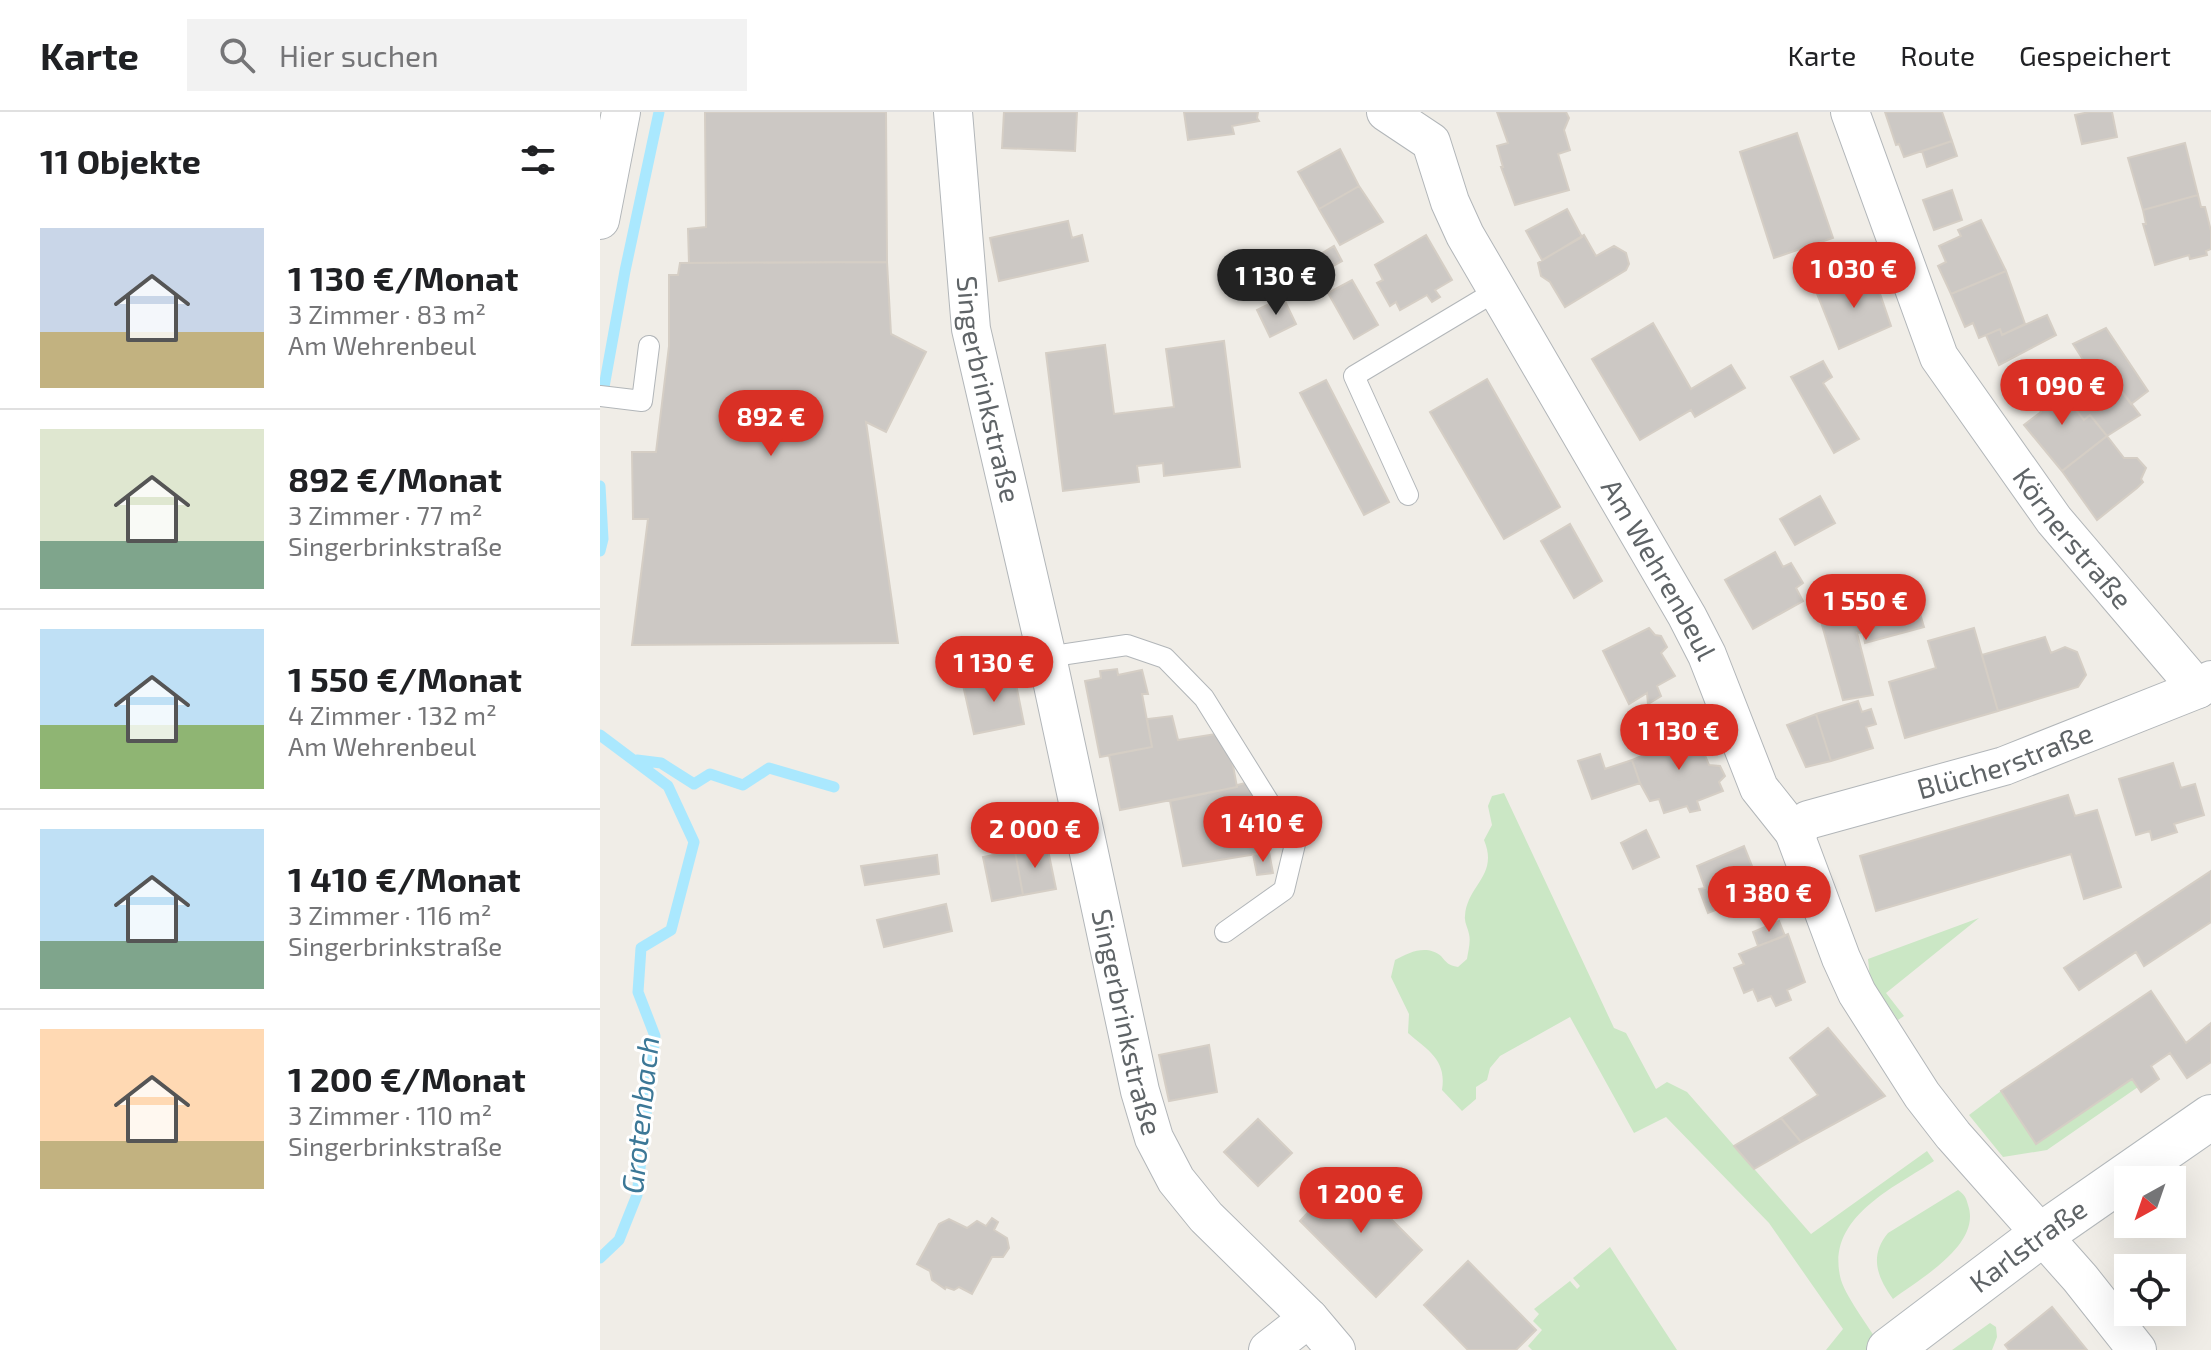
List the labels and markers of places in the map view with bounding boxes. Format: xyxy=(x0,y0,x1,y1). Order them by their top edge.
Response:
pin: 1 030 € xyxy=(1780,242,1928,310)
pin: 1 130 € xyxy=(1202,249,1350,317)
pin: 1 090 € xyxy=(1988,359,2136,427)
pin: 892 € xyxy=(715,390,827,458)
pin: 1 550 € xyxy=(1792,574,1940,642)
pin: 1 130 € xyxy=(920,636,1068,704)
pin: 1 130 € xyxy=(1605,704,1753,772)
pin: 1 410 € xyxy=(1189,796,1337,864)
pin: 2 000 € xyxy=(961,802,1109,870)
pin: 1 380 € xyxy=(1695,866,1843,934)
pin: 1 200 € xyxy=(1287,1167,1435,1235)

